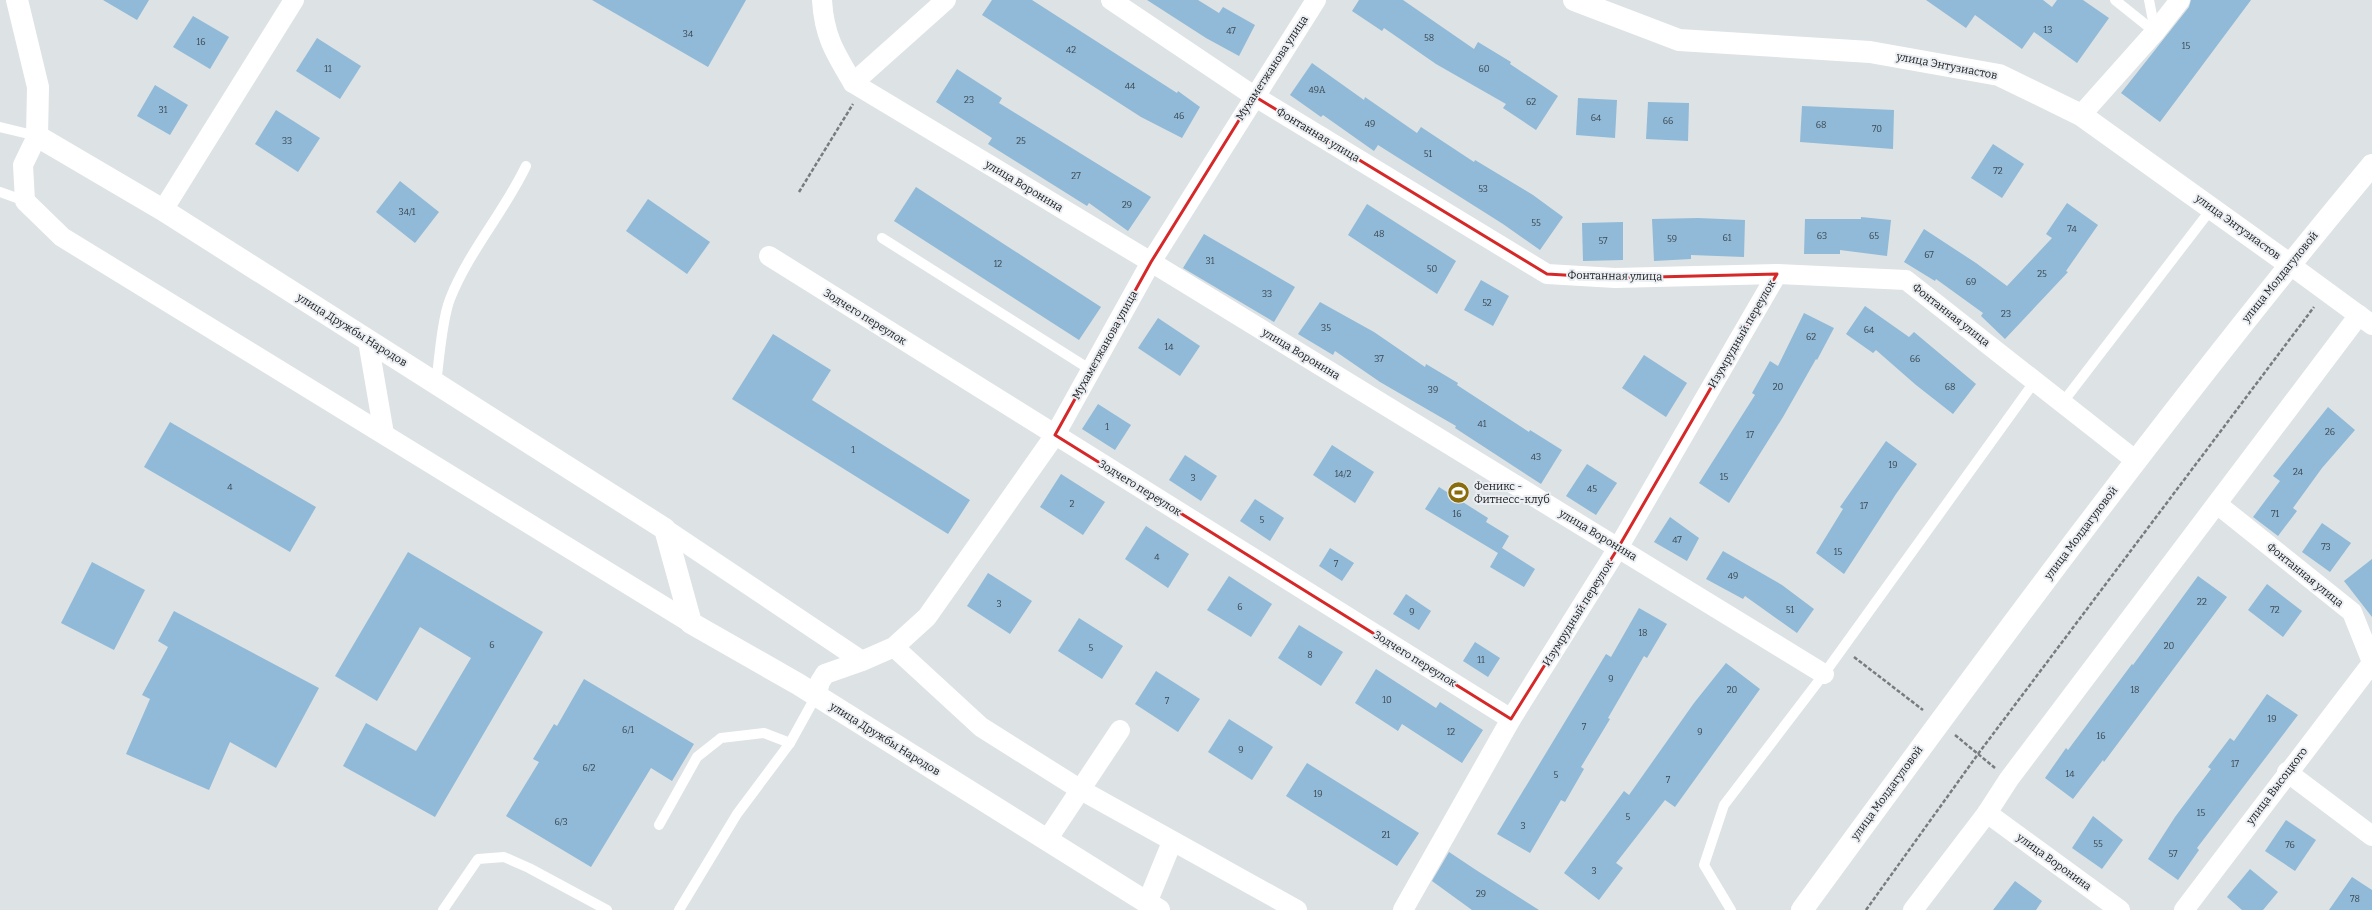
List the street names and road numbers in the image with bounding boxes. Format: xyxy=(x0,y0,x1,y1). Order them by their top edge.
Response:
street label: Мухаметжанова улица xyxy=(1233,13,1311,123)
street label: улица Энтузиастов xyxy=(1894,50,1999,82)
street label: Фонтанная улица xyxy=(1274,105,1362,165)
street label: улица Воронина xyxy=(982,157,1065,214)
street label: улица Энтузиастов xyxy=(2192,191,2283,262)
street label: улица Молдагуловой xyxy=(2239,229,2321,326)
street label: Фонтанная улица xyxy=(1567,269,1663,283)
street label: Изумрудный переулок xyxy=(1706,277,1779,390)
street label: Фонтанная улица xyxy=(1910,281,1992,349)
street label: Зодчего переулок xyxy=(821,286,909,348)
street label: Мухаметжанова улица xyxy=(1070,288,1140,402)
street label: улица Дружбы Народов xyxy=(294,290,409,369)
street label: улица Воронина xyxy=(1259,325,1342,382)
street label: Зодчего переулок xyxy=(1096,457,1184,519)
street label: улица Молдагуловой xyxy=(2041,484,2120,583)
street label: улица Воронина xyxy=(1556,506,1639,563)
street label: Фонтанная улица xyxy=(2264,540,2346,610)
street label: Изумрудный переулок xyxy=(1540,557,1616,669)
street label: Зодчего переулок xyxy=(1371,628,1459,690)
street label: улица Дружбы Народов xyxy=(827,699,942,778)
street label: улица Молдагуловой xyxy=(1848,743,1925,843)
street label: улица Высоцкого xyxy=(2243,745,2310,828)
street label: улица Воронина xyxy=(2014,830,2094,893)

